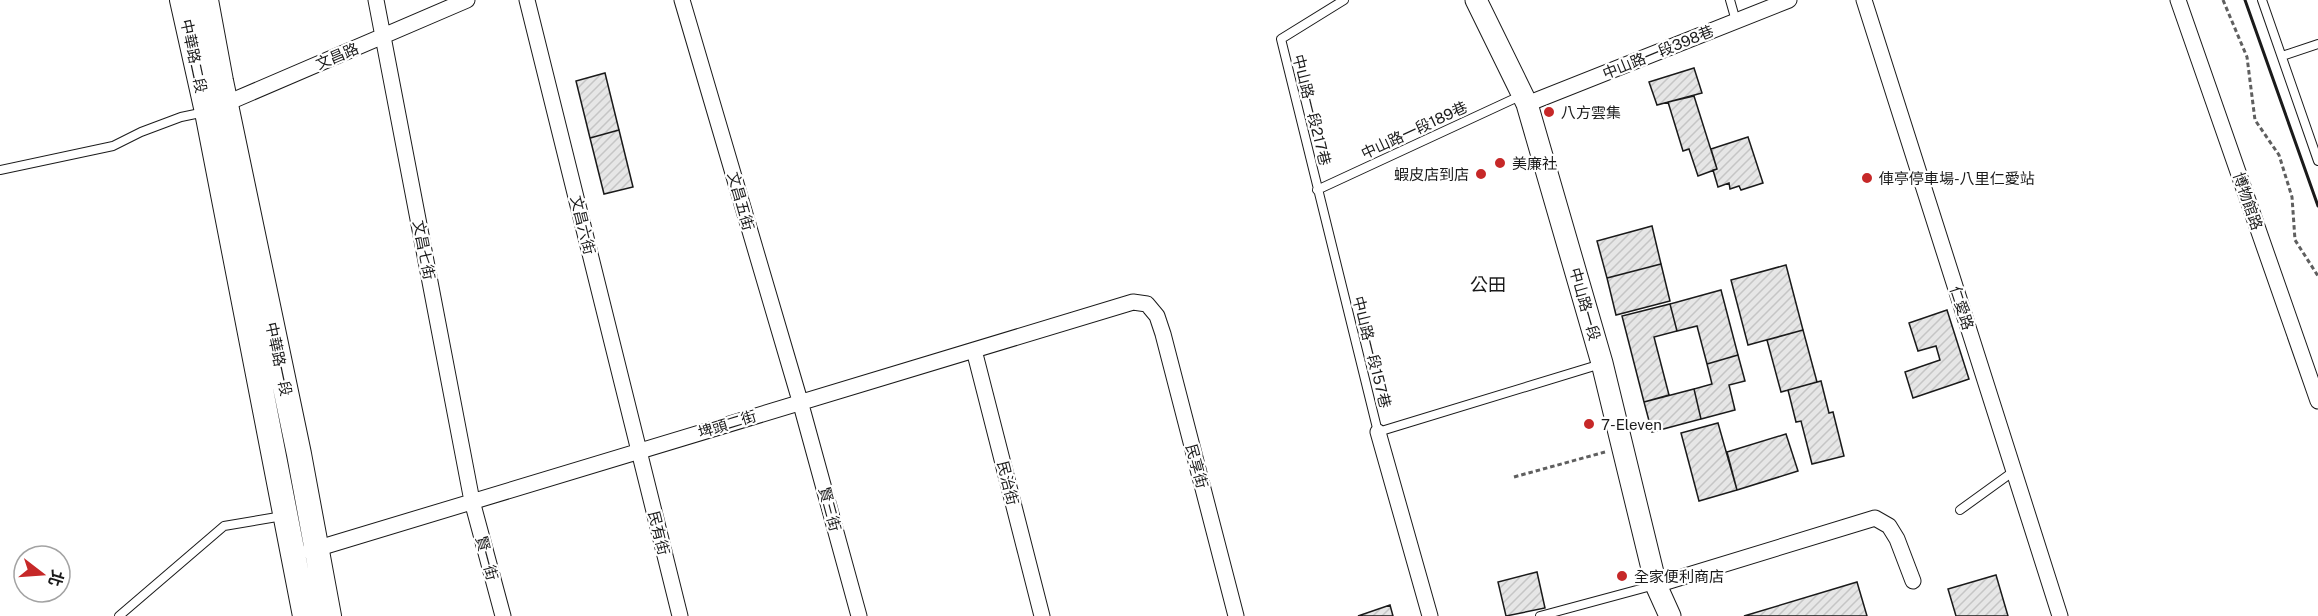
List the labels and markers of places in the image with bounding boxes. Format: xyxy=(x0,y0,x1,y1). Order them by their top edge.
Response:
place label: 八方雲集 xyxy=(1561,104,1621,121)
marker: 八方雲集 xyxy=(1542,105,1556,119)
place label: 美廉社 xyxy=(1512,155,1557,172)
marker: 美廉社 xyxy=(1493,156,1507,170)
place label: 蝦皮店到店 xyxy=(1394,166,1469,183)
marker: 蝦皮店到店 xyxy=(1474,167,1488,181)
place label: 俥亭停車場-八里仁愛站 xyxy=(1879,170,2035,187)
marker: 俥亭停車場-八里仁愛站 xyxy=(1860,171,1874,185)
place label: 7-Eleven xyxy=(1601,416,1662,433)
marker: 7-Eleven xyxy=(1582,417,1596,431)
place label: 全家便利商店 xyxy=(1634,568,1724,585)
marker: 全家便利商店 xyxy=(1615,569,1629,583)

